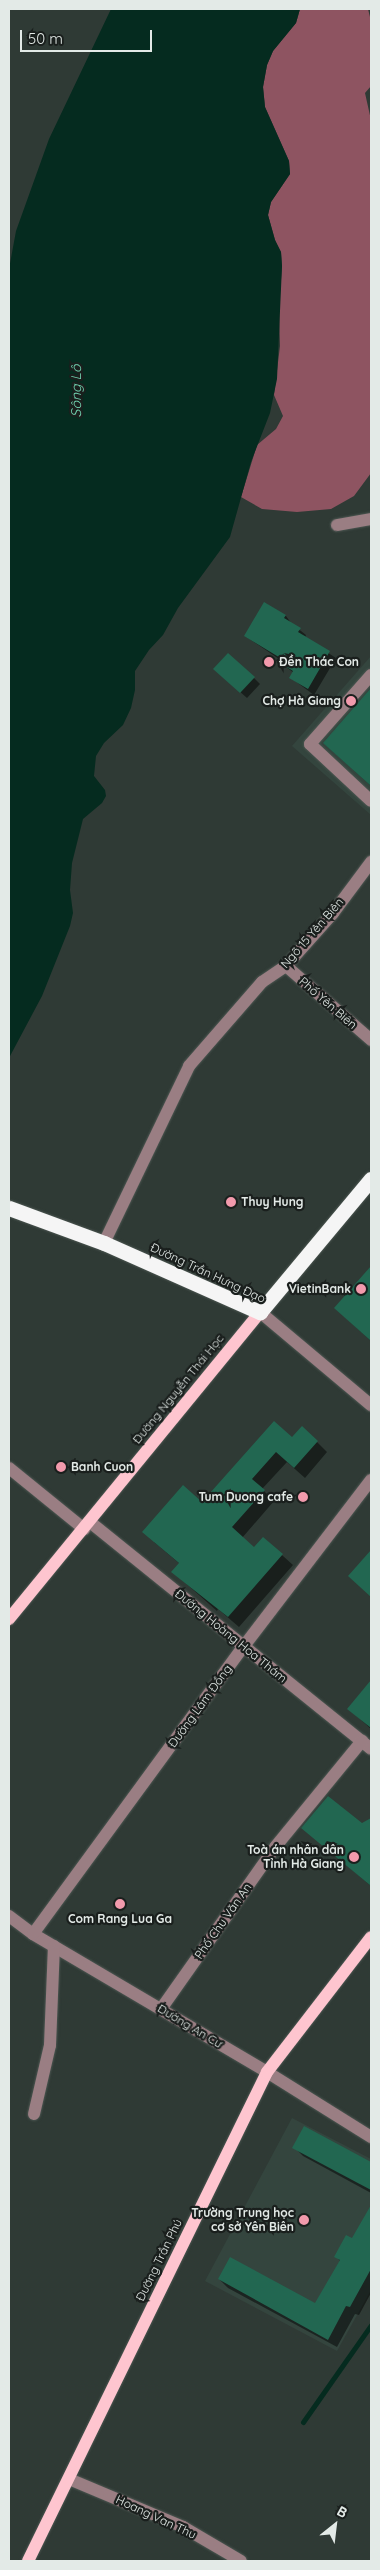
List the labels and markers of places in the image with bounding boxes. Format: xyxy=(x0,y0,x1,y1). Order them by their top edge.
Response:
place label: Đền Thác Con xyxy=(279,655,359,669)
marker: Đền Thác Con xyxy=(263,656,275,668)
place label: Chợ Hà Giang xyxy=(263,694,341,708)
marker: Chợ Hà Giang xyxy=(345,695,357,707)
place label: Thuy Hung xyxy=(241,1195,303,1209)
marker: Thuy Hung xyxy=(225,1196,237,1208)
place label: VietinBank xyxy=(289,1282,351,1296)
marker: VietinBank xyxy=(355,1283,367,1295)
place label: Banh Cuon xyxy=(71,1460,133,1474)
marker: Banh Cuon xyxy=(55,1461,67,1473)
place label: Tum Duong cafe xyxy=(198,1490,293,1504)
marker: Tum Duong cafe xyxy=(297,1491,309,1503)
place label: Toà án nhân dân Tỉnh Hà Giang xyxy=(247,1843,344,1871)
marker: Toà án nhân dân Tỉnh Hà Giang xyxy=(348,1851,360,1863)
marker: Com Rang Lua Ga xyxy=(114,1898,126,1910)
place label: Com Rang Lua Ga xyxy=(68,1912,172,1926)
place label: Trường Trung học cơ sở Yên Biên xyxy=(191,2206,294,2234)
marker: Trường Trung học cơ sở Yên Biên xyxy=(298,2214,310,2226)

